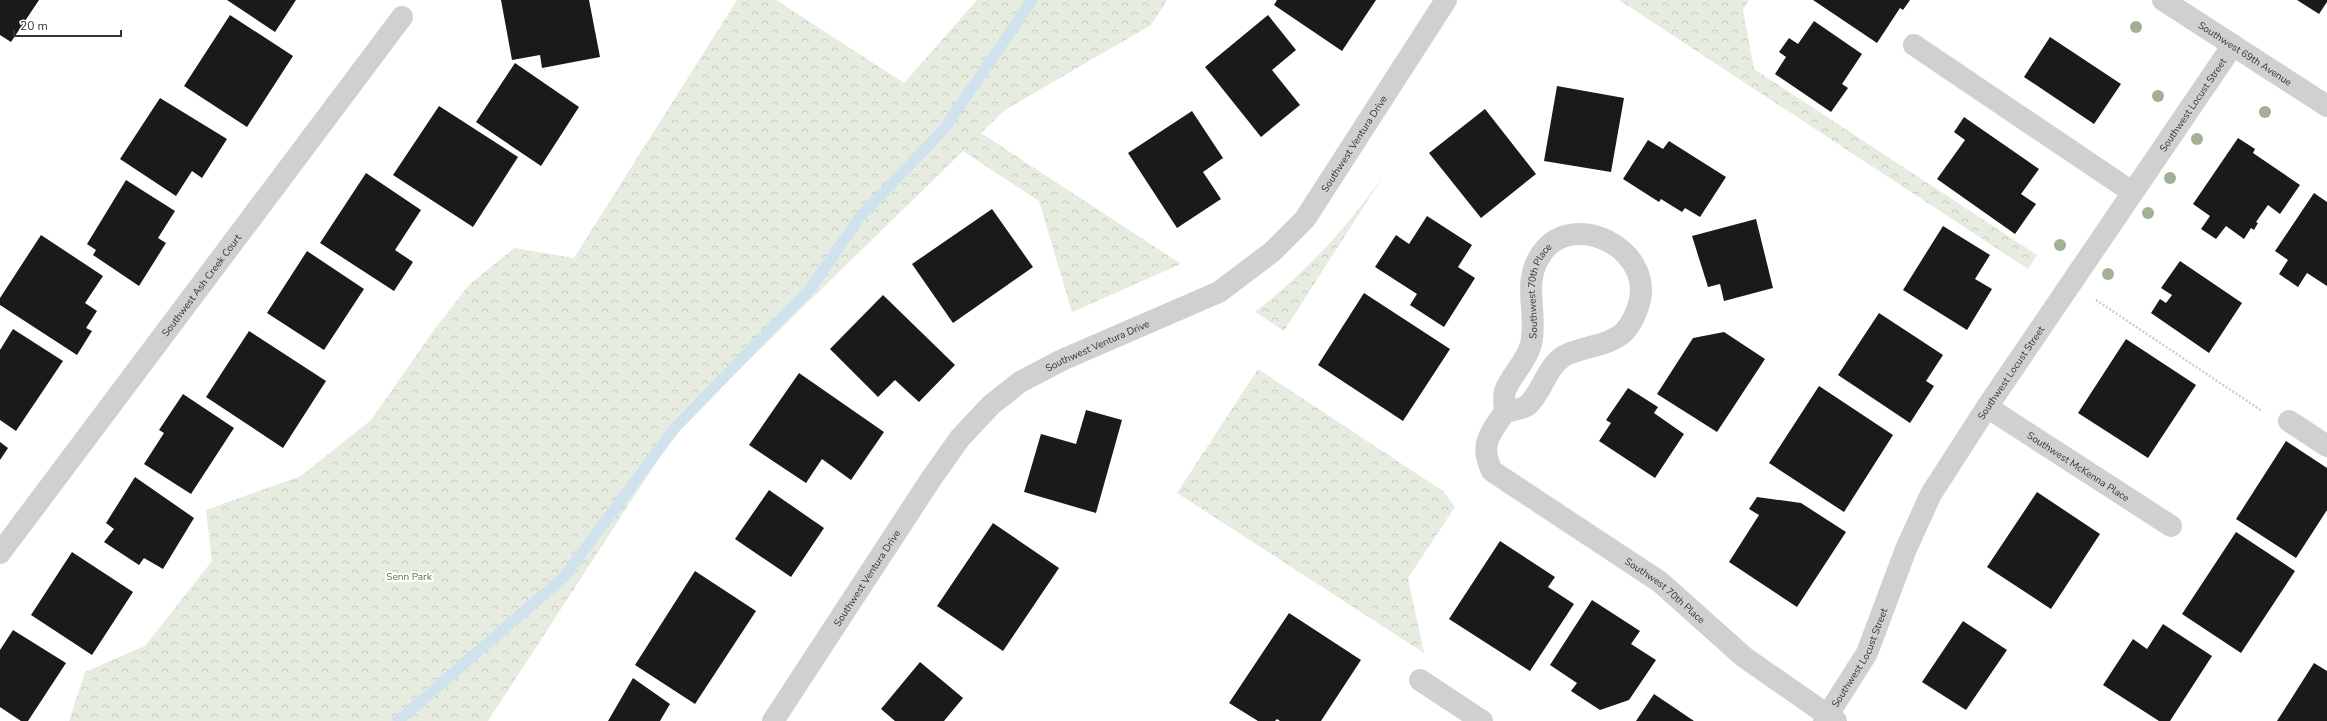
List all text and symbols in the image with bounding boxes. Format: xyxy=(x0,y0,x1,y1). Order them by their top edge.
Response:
scale bar xyxy=(14,12,121,38)
text: 20 m xyxy=(20,18,48,34)
street label: Southwest 69th Avenue xyxy=(2195,19,2294,89)
street label: Southwest Locust Street xyxy=(2156,55,2230,155)
street label: Southwest Ventura Drive xyxy=(1318,93,1391,195)
street label: Southwest Ash Creek Court xyxy=(159,231,245,340)
street label: Southwest 70th Place xyxy=(1525,240,1555,340)
street label: Southwest Ventura Drive xyxy=(1043,317,1152,376)
street label: Southwest Locust Street xyxy=(1975,323,2048,423)
street label: Southwest McKenna Place xyxy=(2024,429,2132,505)
street label: Southwest Ventura Drive xyxy=(831,527,904,629)
street label: Southwest 70th Place xyxy=(1622,555,1708,627)
park label: Senn Park xyxy=(386,570,433,584)
street label: Southwest Locust Street xyxy=(1828,606,1891,710)

